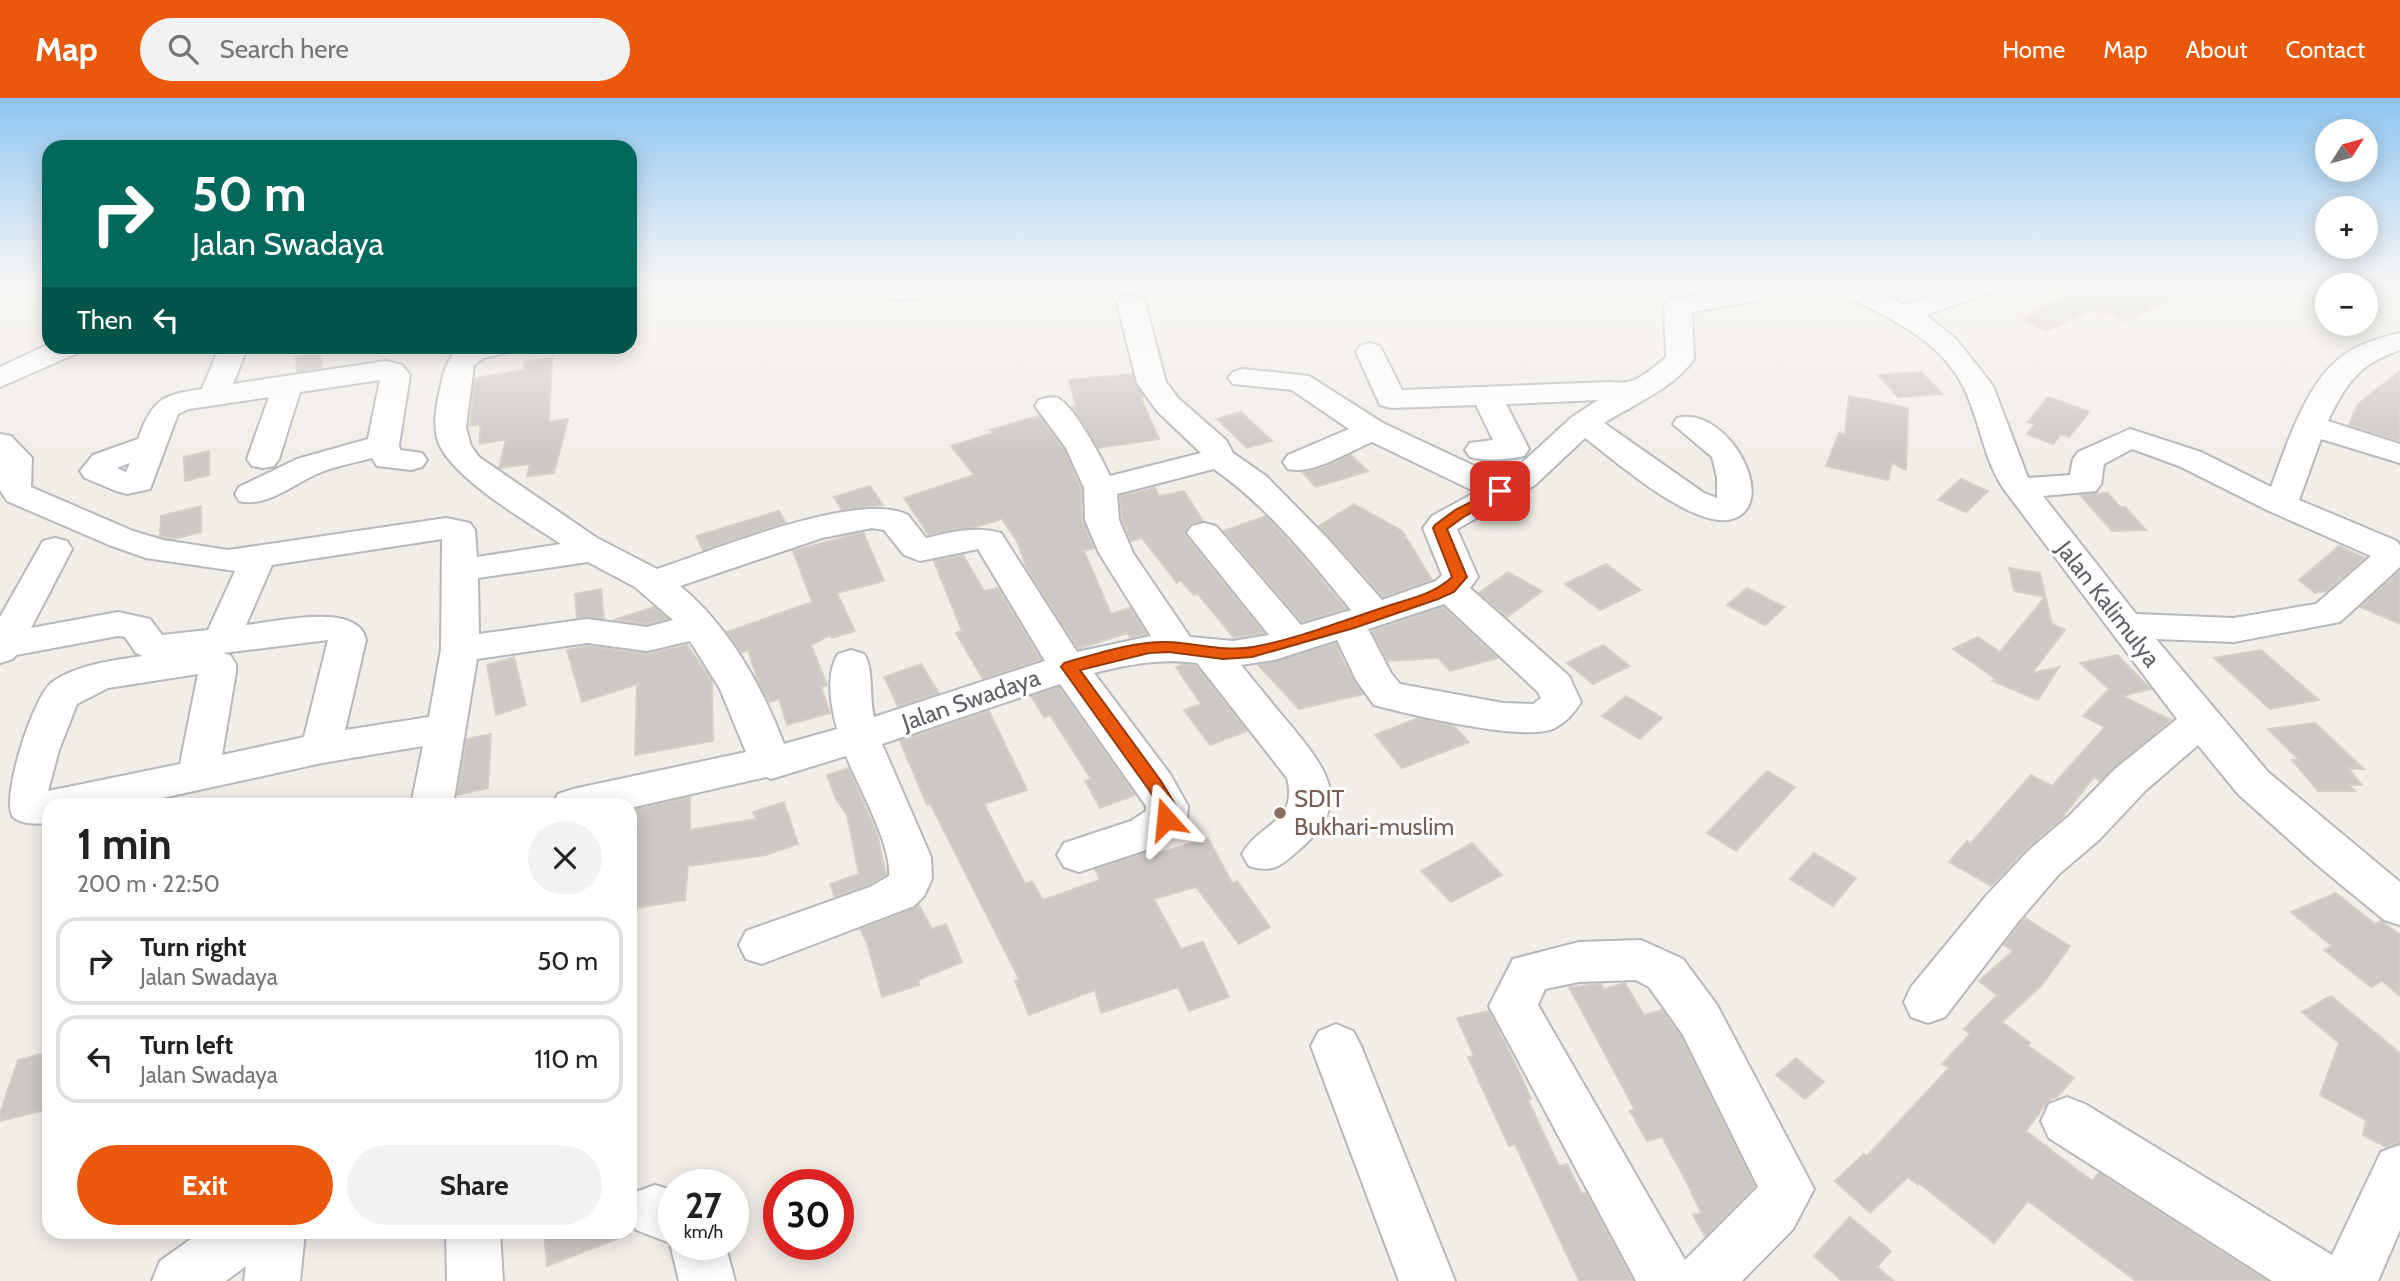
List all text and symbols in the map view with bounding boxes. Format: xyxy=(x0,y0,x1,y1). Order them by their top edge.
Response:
search box xyxy=(140,18,630,81)
text: Map xyxy=(35,29,98,69)
icon: search xyxy=(164,30,202,68)
text: Search here xyxy=(220,33,349,65)
text: Home xyxy=(2002,35,2065,64)
text: Map xyxy=(2103,35,2148,64)
text: About xyxy=(2186,35,2248,64)
text: Contact xyxy=(2286,35,2365,64)
north arrow xyxy=(2315,119,2378,182)
map controls xyxy=(2315,119,2378,336)
text: 50 m xyxy=(192,164,307,223)
icon: right xyxy=(77,168,168,259)
button: + xyxy=(2315,196,2378,259)
text: Jalan Swadaya xyxy=(192,224,384,263)
button: − xyxy=(2315,273,2378,336)
icon: left xyxy=(147,301,185,339)
text: Then xyxy=(77,304,133,336)
pin xyxy=(1470,461,1530,521)
icon: arrive xyxy=(1481,472,1519,510)
street label: Jalan Kalimulya xyxy=(2050,534,2167,673)
street label: Jalan Swadaya xyxy=(897,662,1044,737)
position arrow xyxy=(1129,782,1203,856)
place label: SDIT Bukhari-muslim xyxy=(1294,784,1454,841)
marker: SDIT Bukhari-muslim xyxy=(1272,805,1288,821)
text: 1 min xyxy=(77,818,172,870)
button: close xyxy=(528,821,602,895)
text: 200 m · 22:50 xyxy=(77,870,220,898)
text: Turn right xyxy=(140,931,246,963)
icon: right xyxy=(81,942,119,980)
text: 50 m xyxy=(537,945,598,977)
text: Jalan Swadaya xyxy=(140,963,278,991)
text: Turn left xyxy=(140,1029,233,1061)
icon: left xyxy=(81,1040,119,1078)
text: 110 m xyxy=(534,1043,598,1075)
text: Jalan Swadaya xyxy=(140,1061,278,1089)
button: Exit xyxy=(77,1145,333,1225)
button: Share xyxy=(347,1145,602,1225)
speed limit sign: 30 xyxy=(763,1169,854,1260)
text: 27 xyxy=(685,1184,722,1227)
text: km/h xyxy=(684,1221,723,1243)

